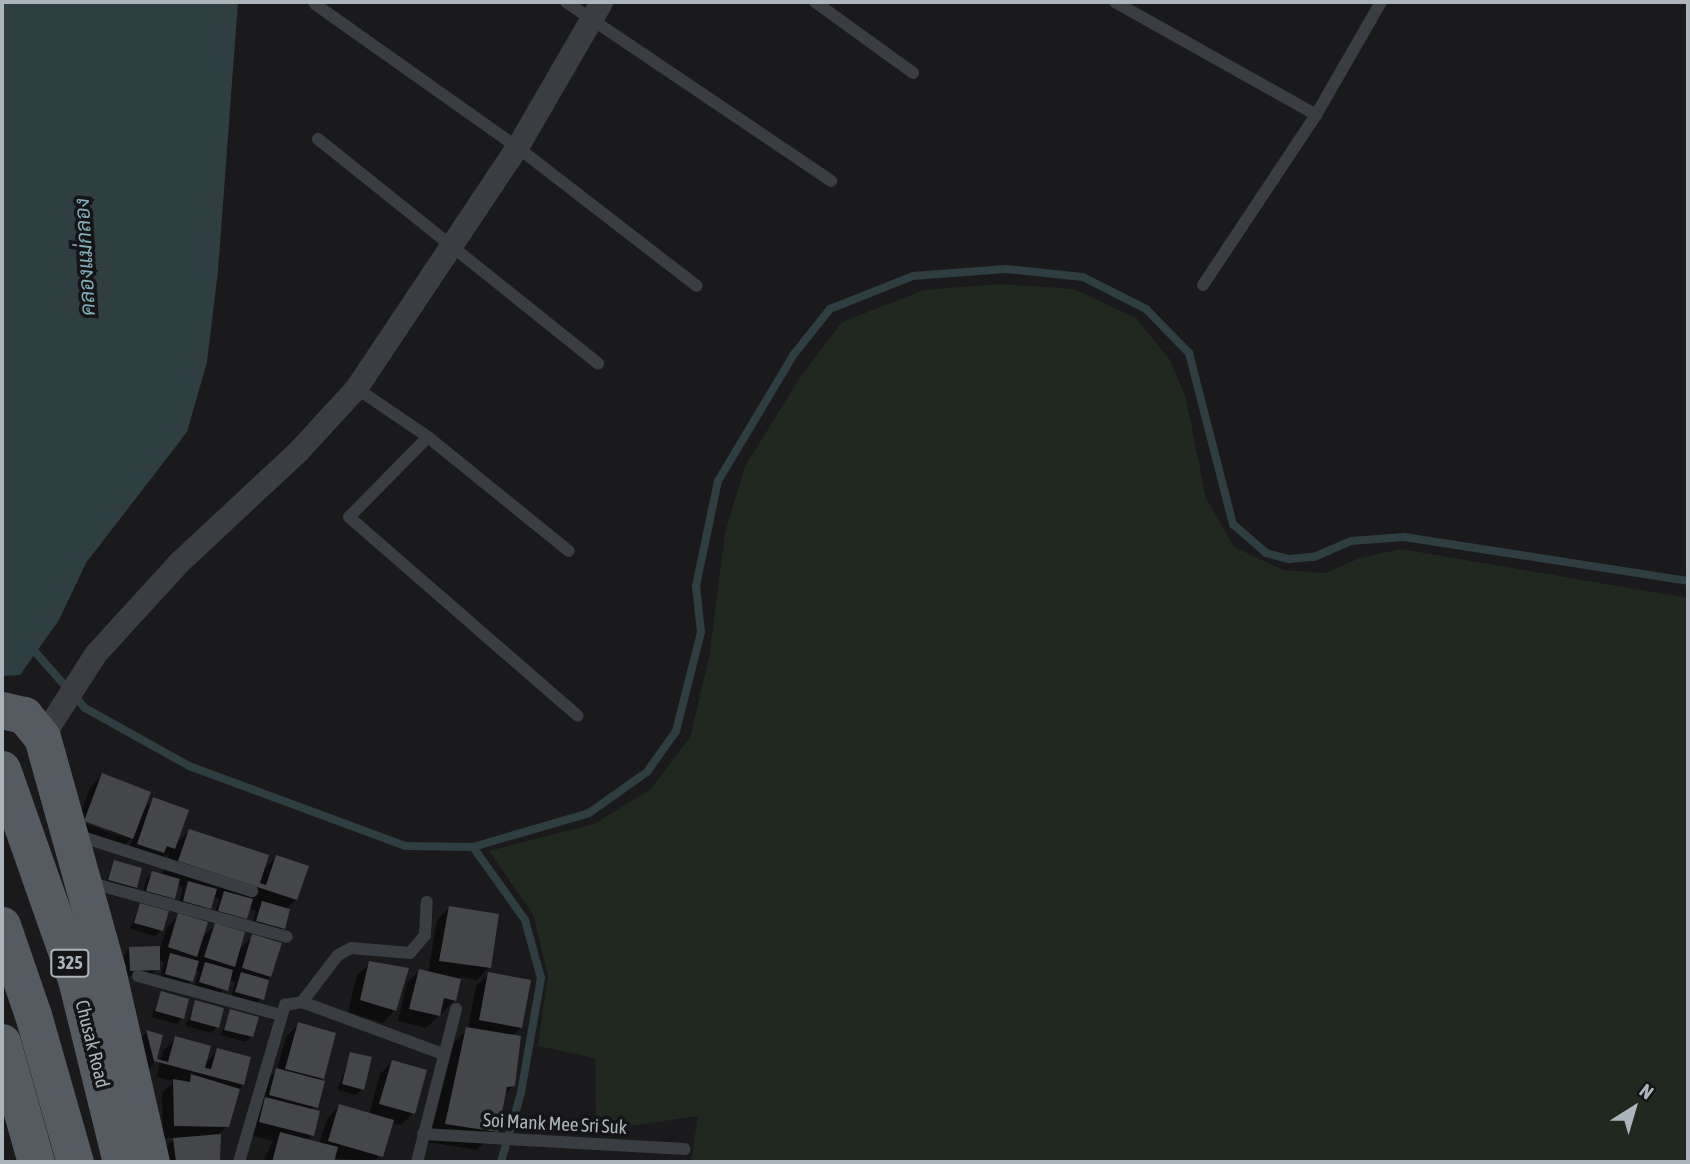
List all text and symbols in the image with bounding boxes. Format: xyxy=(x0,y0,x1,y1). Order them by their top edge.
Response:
water label: คลองแม่กลอง xyxy=(68,197,100,317)
road number: 325 xyxy=(49,948,91,978)
street label: Chusak Road xyxy=(70,998,114,1090)
north arrow xyxy=(1599,1073,1669,1143)
text: N xyxy=(1636,1079,1658,1103)
street label: Soi Mank Mee Sri Suk xyxy=(482,1109,628,1139)

